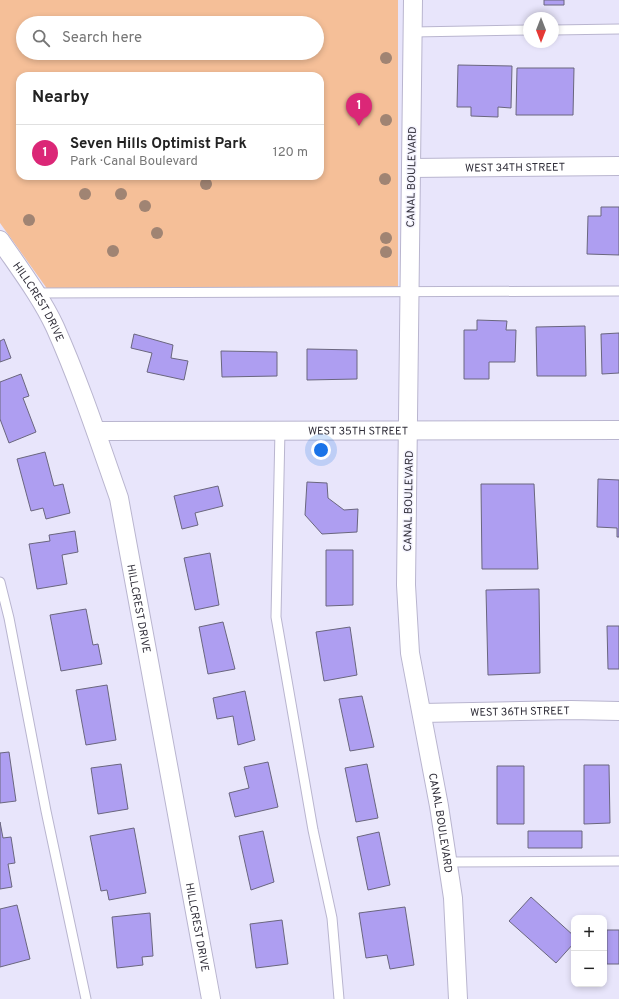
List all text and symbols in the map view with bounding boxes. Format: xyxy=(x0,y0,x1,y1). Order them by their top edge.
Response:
north arrow xyxy=(523,12,559,48)
search box xyxy=(16,16,324,60)
icon: search xyxy=(30,27,52,49)
text: Search here xyxy=(62,29,142,48)
text: Nearby xyxy=(32,87,89,109)
pin: 1 xyxy=(346,93,372,126)
street label: CANAL BOULEVARD xyxy=(404,126,420,228)
text: Seven Hills Optimist Park xyxy=(70,135,247,154)
text: 1 xyxy=(42,145,48,161)
text: 120 m xyxy=(273,145,308,161)
text: Park · Canal Boulevard xyxy=(70,154,198,170)
street label: WEST 34TH STREET xyxy=(465,161,565,175)
street label: HILLCREST DRIVE xyxy=(9,259,67,344)
street label: WEST 35TH STREET xyxy=(308,424,408,439)
your location xyxy=(311,440,331,460)
street label: CANAL BOULEVARD xyxy=(401,450,417,552)
street label: HILLCREST DRIVE xyxy=(123,563,153,654)
street label: WEST 36TH STREET xyxy=(470,704,570,720)
street label: CANAL BOULEVARD xyxy=(425,772,455,874)
street label: HILLCREST DRIVE xyxy=(182,882,212,973)
map controls xyxy=(571,915,607,987)
button: + xyxy=(571,915,607,951)
button: − xyxy=(571,951,607,987)

